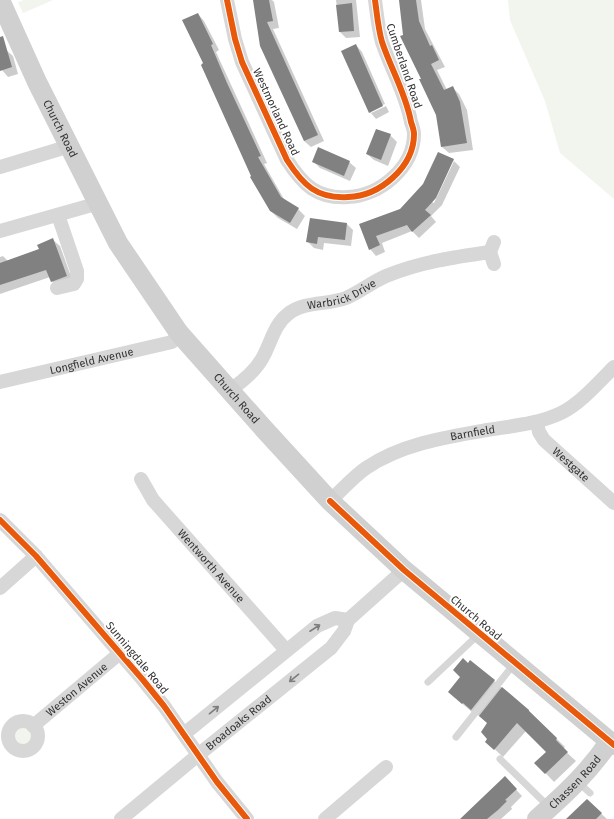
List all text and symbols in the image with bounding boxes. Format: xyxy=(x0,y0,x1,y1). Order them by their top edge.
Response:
street label: Cumberland Road xyxy=(383,22,425,110)
street label: Westmorland Road xyxy=(250,66,302,158)
street label: Church Road xyxy=(40,97,80,159)
street label: Warbrick Drive xyxy=(306,276,378,312)
street label: Longfield Avenue xyxy=(49,345,135,377)
street label: Church Road xyxy=(211,370,262,426)
street label: Barnfield xyxy=(449,422,496,443)
street label: Westgate xyxy=(550,444,592,484)
street label: Wentworth Avenue xyxy=(175,526,247,605)
street label: Church Road xyxy=(448,593,504,643)
street label: Sunningdale Road xyxy=(103,619,171,697)
one-way arrow xyxy=(309,624,320,632)
street label: Weston Avenue xyxy=(43,660,110,719)
one-way arrow xyxy=(288,673,299,682)
street label: Broadoaks Road xyxy=(203,692,274,753)
one-way arrow xyxy=(209,705,219,714)
street label: Chassen Road xyxy=(546,753,604,812)

